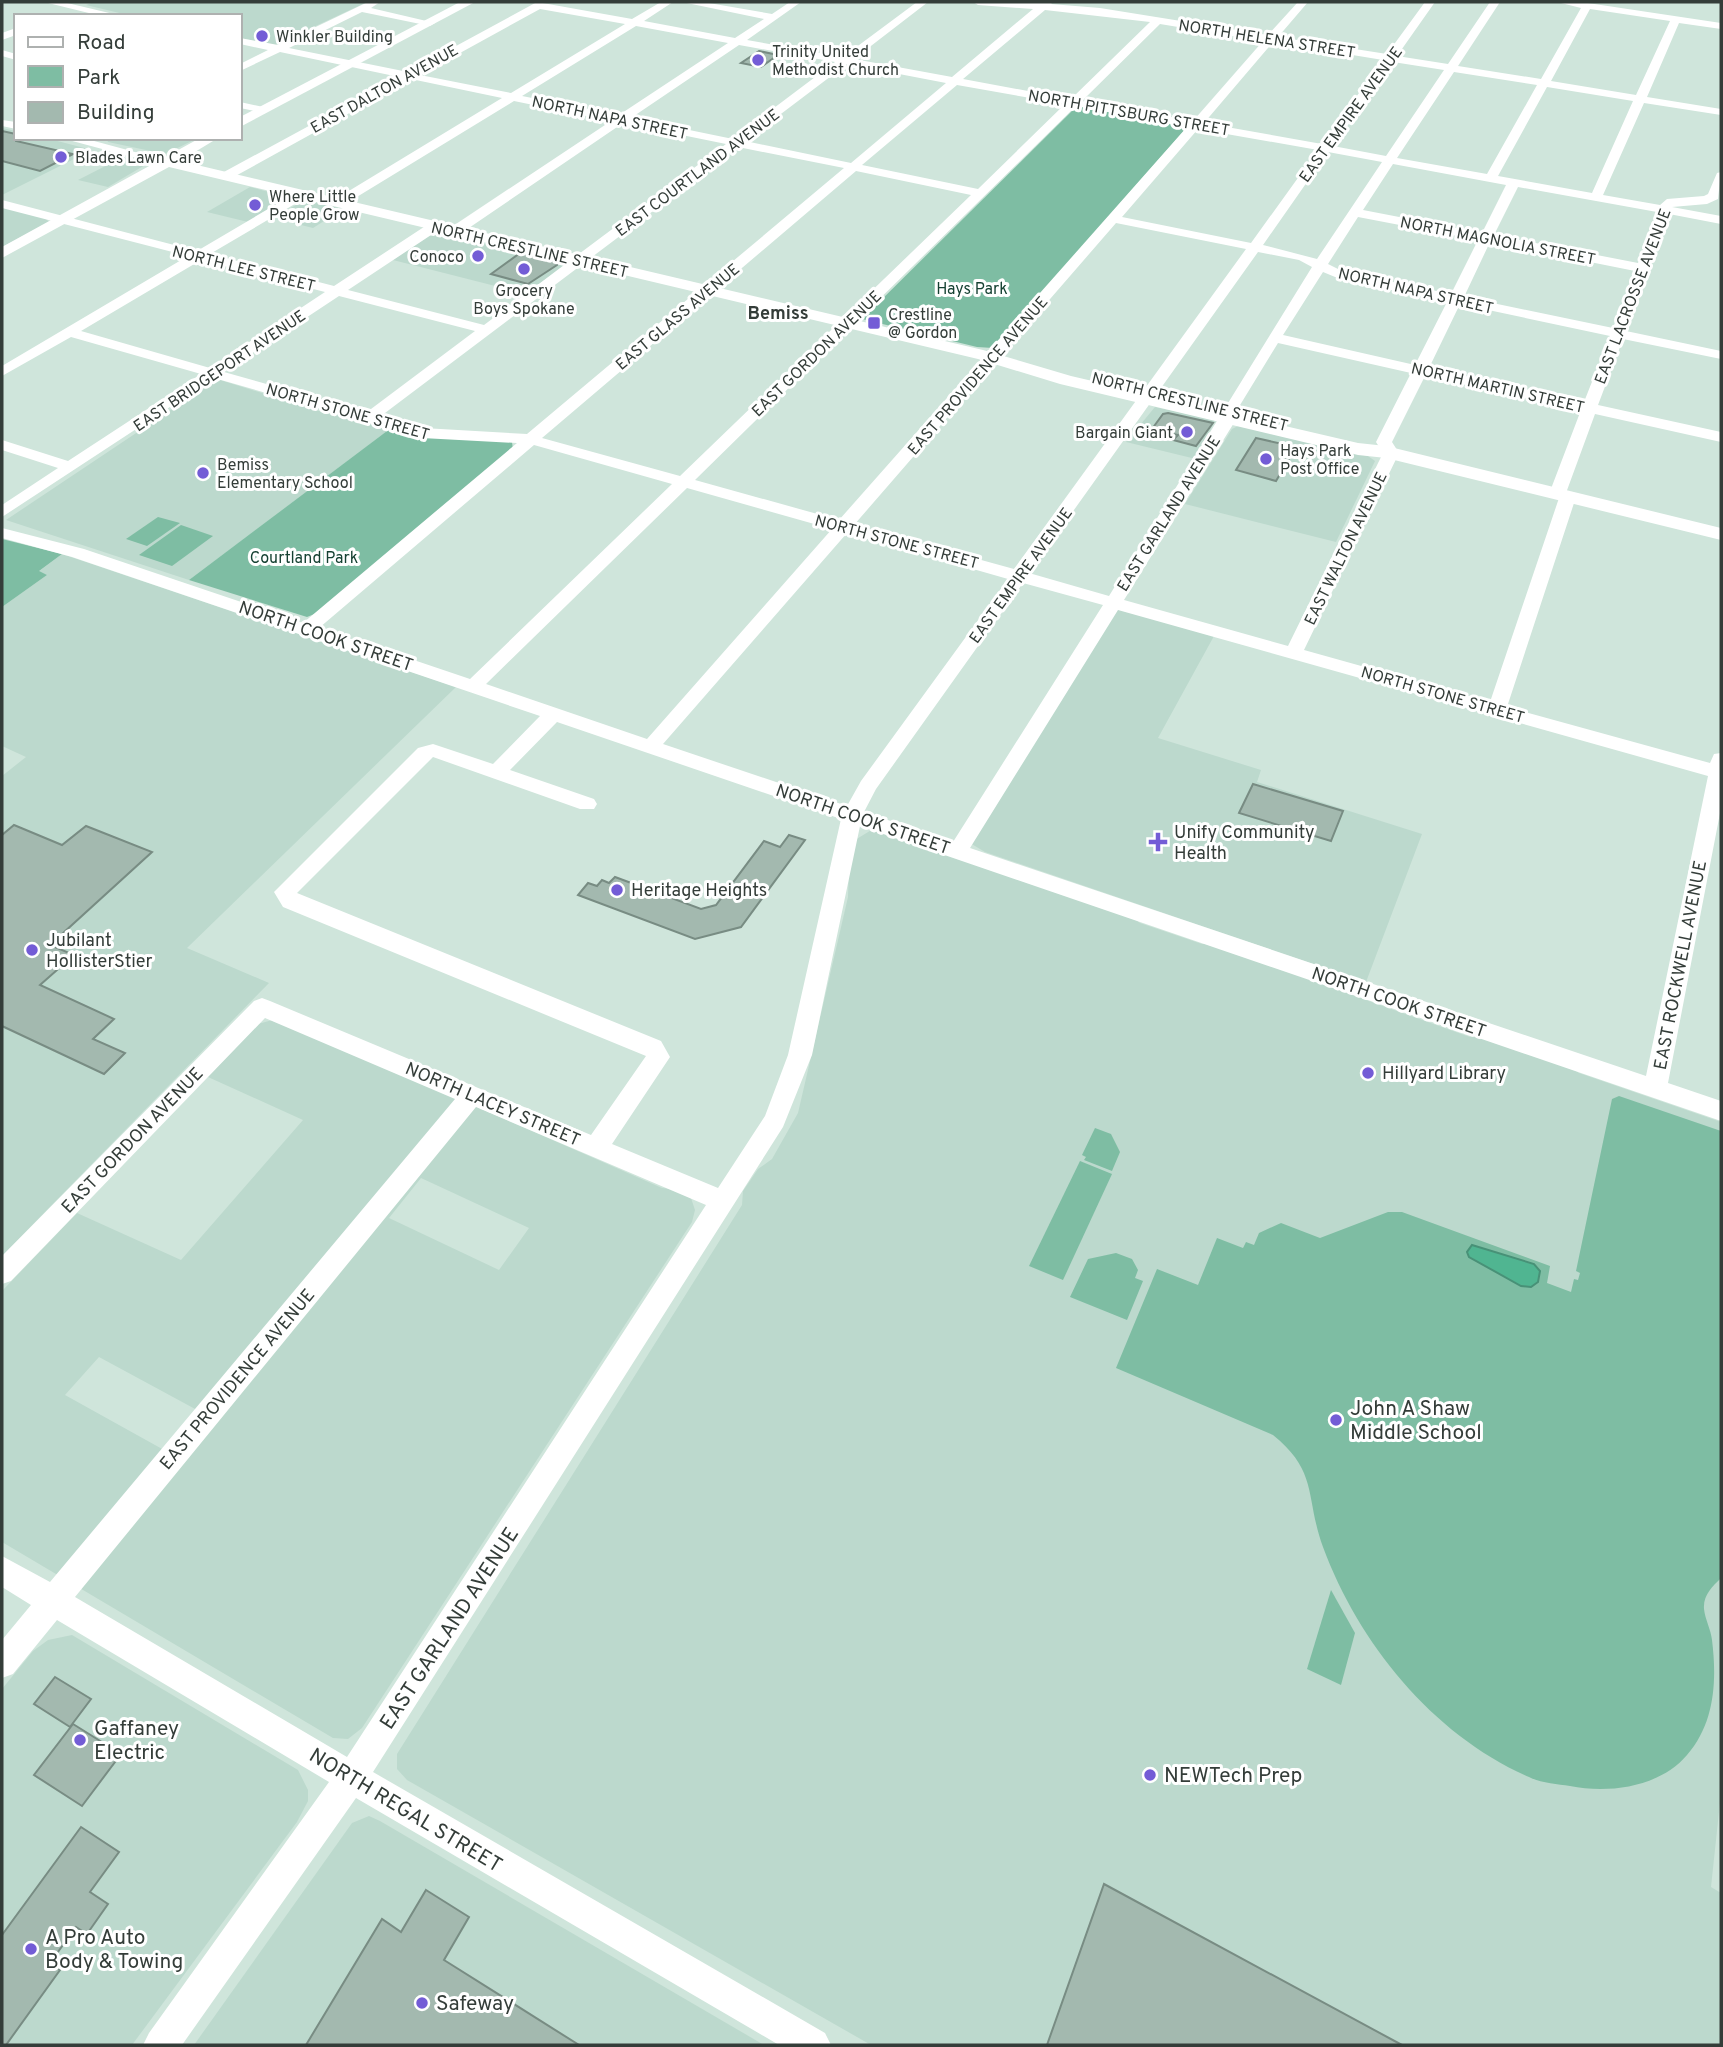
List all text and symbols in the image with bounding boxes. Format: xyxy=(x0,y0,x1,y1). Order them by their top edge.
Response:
legend xyxy=(14,14,242,140)
street label: NORTH HELENA STREET xyxy=(1177,16,1357,64)
marker: Winkler Building xyxy=(254,28,270,44)
place label: Winkler Building xyxy=(276,28,393,48)
text: Road xyxy=(77,30,126,57)
street label: EAST DALTON AVENUE xyxy=(308,41,462,139)
place label: Trinity United Methodist Church xyxy=(772,43,899,81)
street label: EAST EMPIRE AVENUE xyxy=(1296,43,1408,187)
marker: Trinity United Methodist Church xyxy=(750,52,766,68)
text: Park xyxy=(77,65,120,92)
street label: NORTH PITTSBURG STREET xyxy=(1026,86,1231,142)
street label: NORTH NAPA STREET xyxy=(530,93,689,145)
text: Building xyxy=(77,100,155,127)
street label: EAST COURTLAND AVENUE xyxy=(612,105,784,242)
marker: Blades Lawn Care xyxy=(53,149,69,165)
place label: Blades Lawn Care xyxy=(75,149,202,169)
place label: Where Little People Grow xyxy=(269,188,360,226)
marker: Where Little People Grow xyxy=(247,197,263,213)
street label: EAST LACROSSE AVENUE xyxy=(1591,206,1677,387)
street label: NORTH MAGNOLIA STREET xyxy=(1398,213,1597,271)
street label: NORTH CRESTLINE STREET xyxy=(429,219,630,283)
street label: NORTH LEE STREET xyxy=(170,242,317,297)
place label: Conoco xyxy=(409,248,464,268)
marker: Conoco xyxy=(470,248,486,264)
street label: EAST GLASS AVENUE xyxy=(612,260,744,375)
marker: Grocery Boys Spokane xyxy=(516,261,532,277)
street label: NORTH NAPA STREET xyxy=(1336,264,1495,320)
park label: Hays Park xyxy=(936,280,1008,300)
place label: Grocery Boys Spokane xyxy=(473,282,575,320)
street label: EAST GORDON AVENUE xyxy=(748,287,887,422)
street label: EAST PROVIDENCE AVENUE xyxy=(904,293,1053,460)
district label: Bemiss xyxy=(747,303,809,326)
street label: EAST BRIDGEPORT AVENUE xyxy=(130,306,310,437)
place label: Crestline @ Gordon xyxy=(888,306,957,344)
marker: Crestline @ Gordon xyxy=(866,315,882,331)
street label: NORTH MARTIN STREET xyxy=(1409,359,1586,419)
street label: NORTH CRESTLINE STREET xyxy=(1089,369,1290,437)
street label: NORTH STONE STREET xyxy=(263,380,431,446)
place label: Bargain Giant xyxy=(1075,424,1173,444)
marker: Bargain Giant xyxy=(1179,424,1195,440)
street label: EAST GARLAND AVENUE xyxy=(1114,433,1226,596)
place label: Hays Park Post Office xyxy=(1280,442,1359,480)
marker: Hays Park Post Office xyxy=(1258,451,1274,467)
place label: Bemiss Elementary School xyxy=(217,456,353,494)
marker: Bemiss Elementary School xyxy=(195,465,211,481)
street label: EAST WALTON AVENUE xyxy=(1301,469,1393,629)
street label: EAST EMPIRE AVENUE xyxy=(966,504,1078,648)
street label: NORTH STONE STREET xyxy=(812,511,981,574)
park label: Courtland Park xyxy=(250,549,358,569)
street label: NORTH COOK STREET xyxy=(235,597,416,678)
street label: NORTH STONE STREET xyxy=(1358,663,1526,729)
street label: NORTH COOK STREET xyxy=(772,780,953,861)
place label: Unify Community Health xyxy=(1174,822,1315,866)
marker: Unify Community Health xyxy=(1148,832,1168,852)
street label: EAST ROCKWELL AVENUE xyxy=(1650,859,1713,1072)
place label: Heritage Heights xyxy=(631,880,767,903)
marker: Heritage Heights xyxy=(609,882,625,898)
place label: Jubilant HollisterStier xyxy=(46,930,153,974)
marker: Jubilant HollisterStier xyxy=(24,942,40,958)
street label: NORTH COOK STREET xyxy=(1308,963,1489,1044)
street label: NORTH LACEY STREET xyxy=(401,1058,584,1153)
street label: EAST GORDON AVENUE xyxy=(57,1063,209,1219)
place label: Hillyard Library xyxy=(1382,1063,1506,1086)
marker: Hillyard Library xyxy=(1360,1065,1376,1081)
street label: EAST PROVIDENCE AVENUE xyxy=(156,1285,321,1475)
place label: John A Shaw Middle School xyxy=(1350,1396,1482,1447)
marker: John A Shaw Middle School xyxy=(1328,1412,1344,1428)
street label: EAST GARLAND AVENUE xyxy=(375,1522,526,1735)
place label: Gaffaney Electric xyxy=(94,1716,179,1767)
marker: Gaffaney Electric xyxy=(72,1732,88,1748)
street label: NORTH REGAL STREET xyxy=(304,1743,507,1880)
place label: NEWTech Prep xyxy=(1164,1763,1302,1790)
marker: NEWTech Prep xyxy=(1142,1767,1158,1783)
place label: A Pro Auto Body & Towing xyxy=(45,1925,183,1976)
marker: A Pro Auto Body & Towing xyxy=(23,1941,39,1957)
place label: Safeway xyxy=(436,1991,514,2018)
marker: Safeway xyxy=(414,1995,430,2011)

